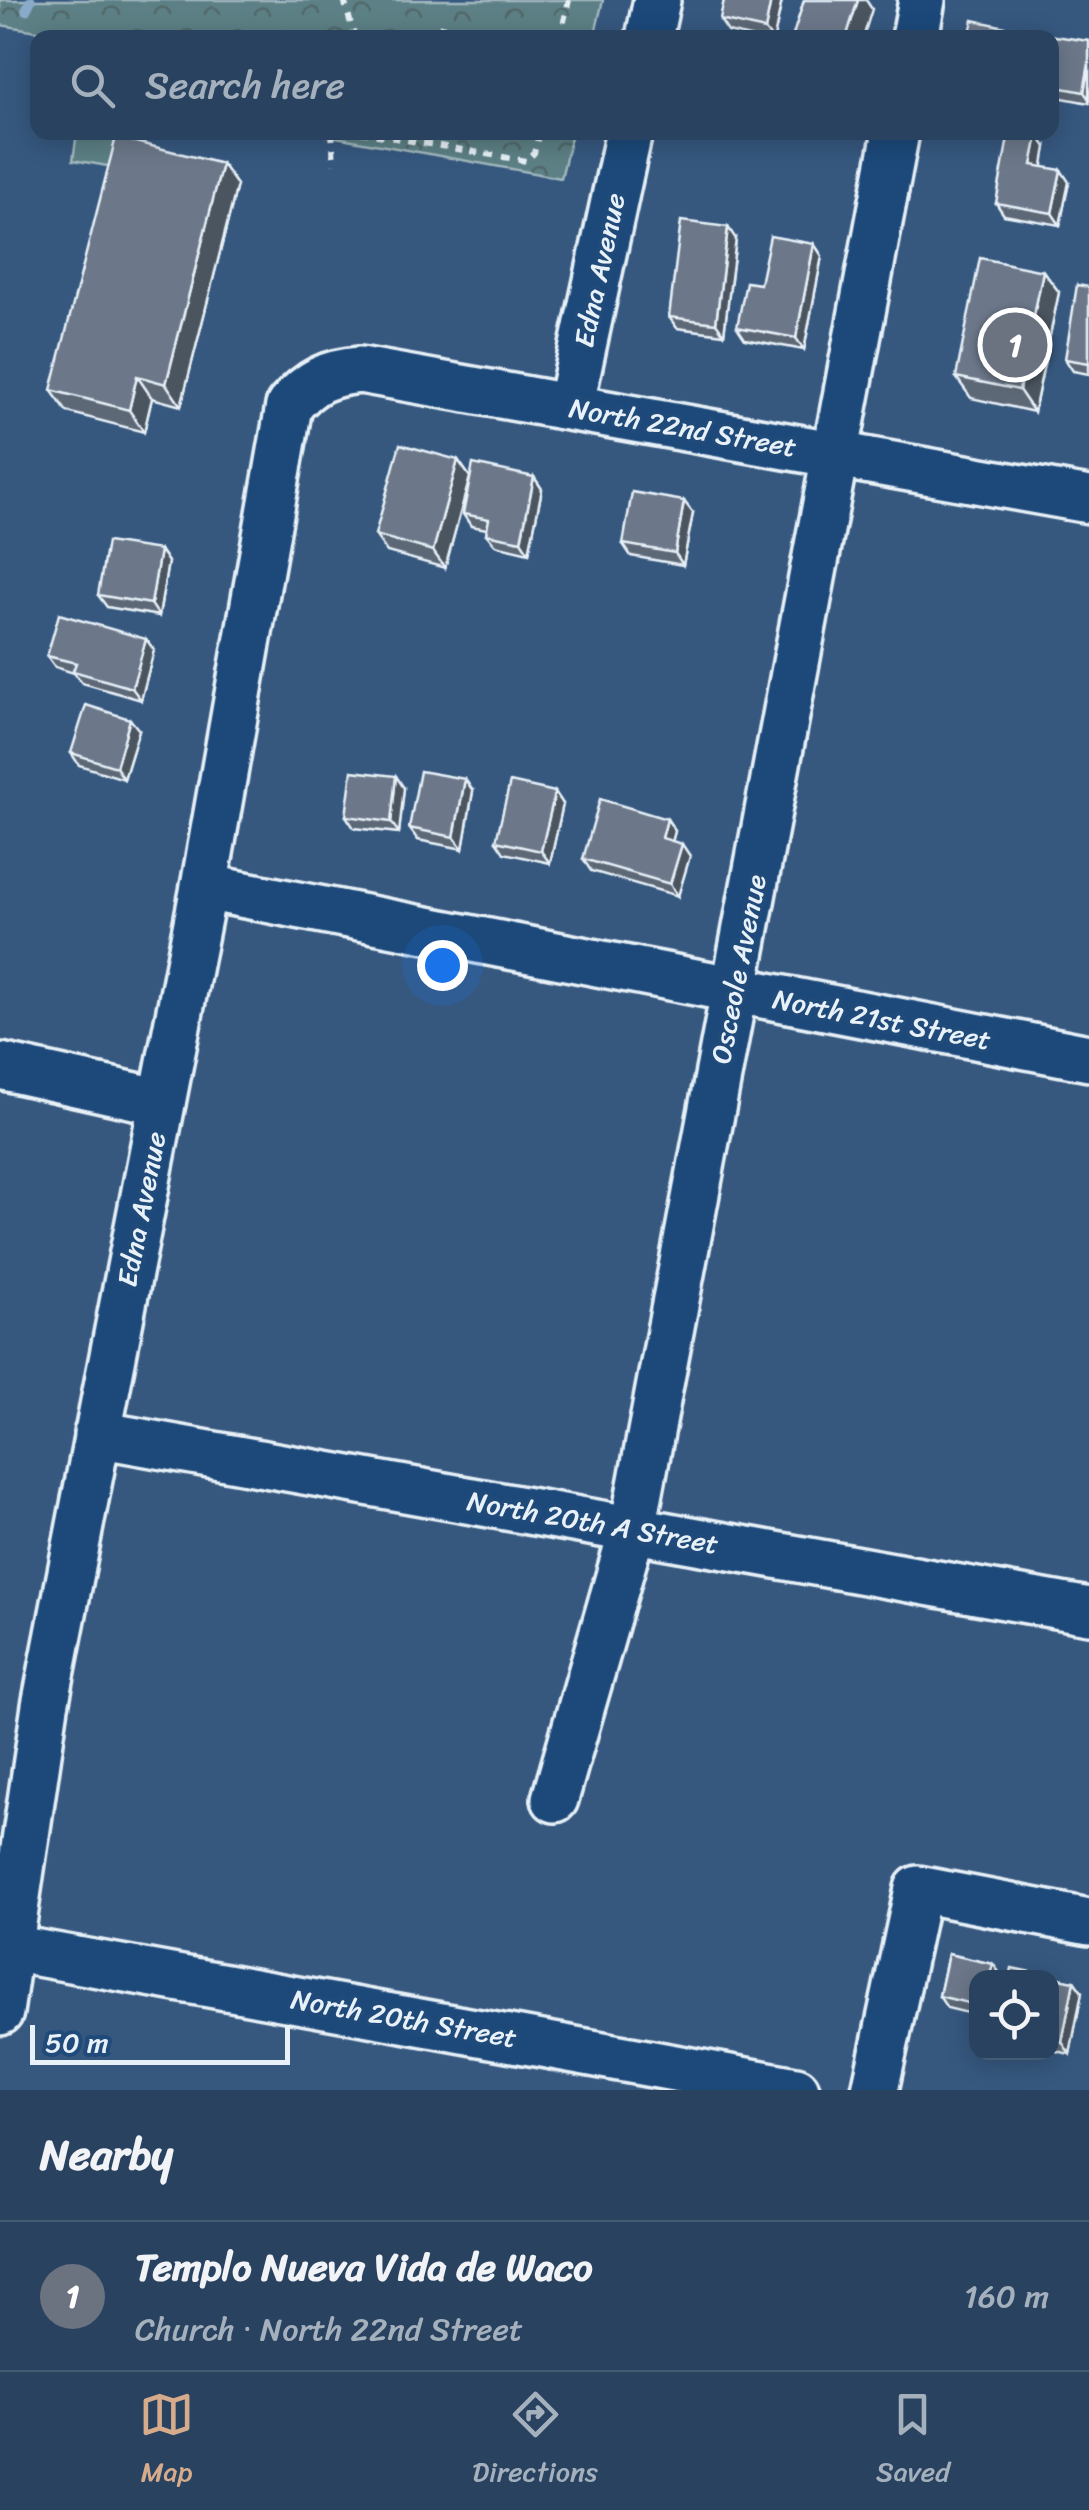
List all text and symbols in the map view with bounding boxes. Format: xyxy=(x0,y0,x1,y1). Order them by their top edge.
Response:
search box xyxy=(30,30,1059,140)
text: Search here xyxy=(145,52,345,119)
icon: search xyxy=(65,58,120,113)
street label: Edna Avenue xyxy=(559,188,640,352)
pin: 1 xyxy=(982,308,1048,382)
street label: North 22nd Street xyxy=(565,383,800,472)
street label: Osceole Avenue xyxy=(696,870,781,1068)
your location xyxy=(417,940,468,991)
street label: North 21st Street xyxy=(769,974,995,1065)
street label: Edna Avenue xyxy=(102,1127,181,1291)
street label: North 20th A Street xyxy=(463,1476,722,1569)
map controls xyxy=(969,1970,1059,2060)
button: locate xyxy=(969,1970,1059,2060)
street label: North 20th Street xyxy=(287,1975,521,2062)
text: 50 m xyxy=(45,2018,109,2067)
scale bar xyxy=(30,2020,290,2064)
text: Nearby xyxy=(40,2118,173,2192)
text: Templo Nueva Vida de Waco xyxy=(135,2234,592,2301)
text: 1 xyxy=(66,2268,79,2325)
text: 160 m xyxy=(964,2268,1049,2325)
text: Church · North 22nd Street xyxy=(135,2301,523,2358)
tab: Map xyxy=(139,2387,194,2496)
tab: Directions xyxy=(472,2387,598,2496)
tab: Saved xyxy=(876,2387,950,2496)

